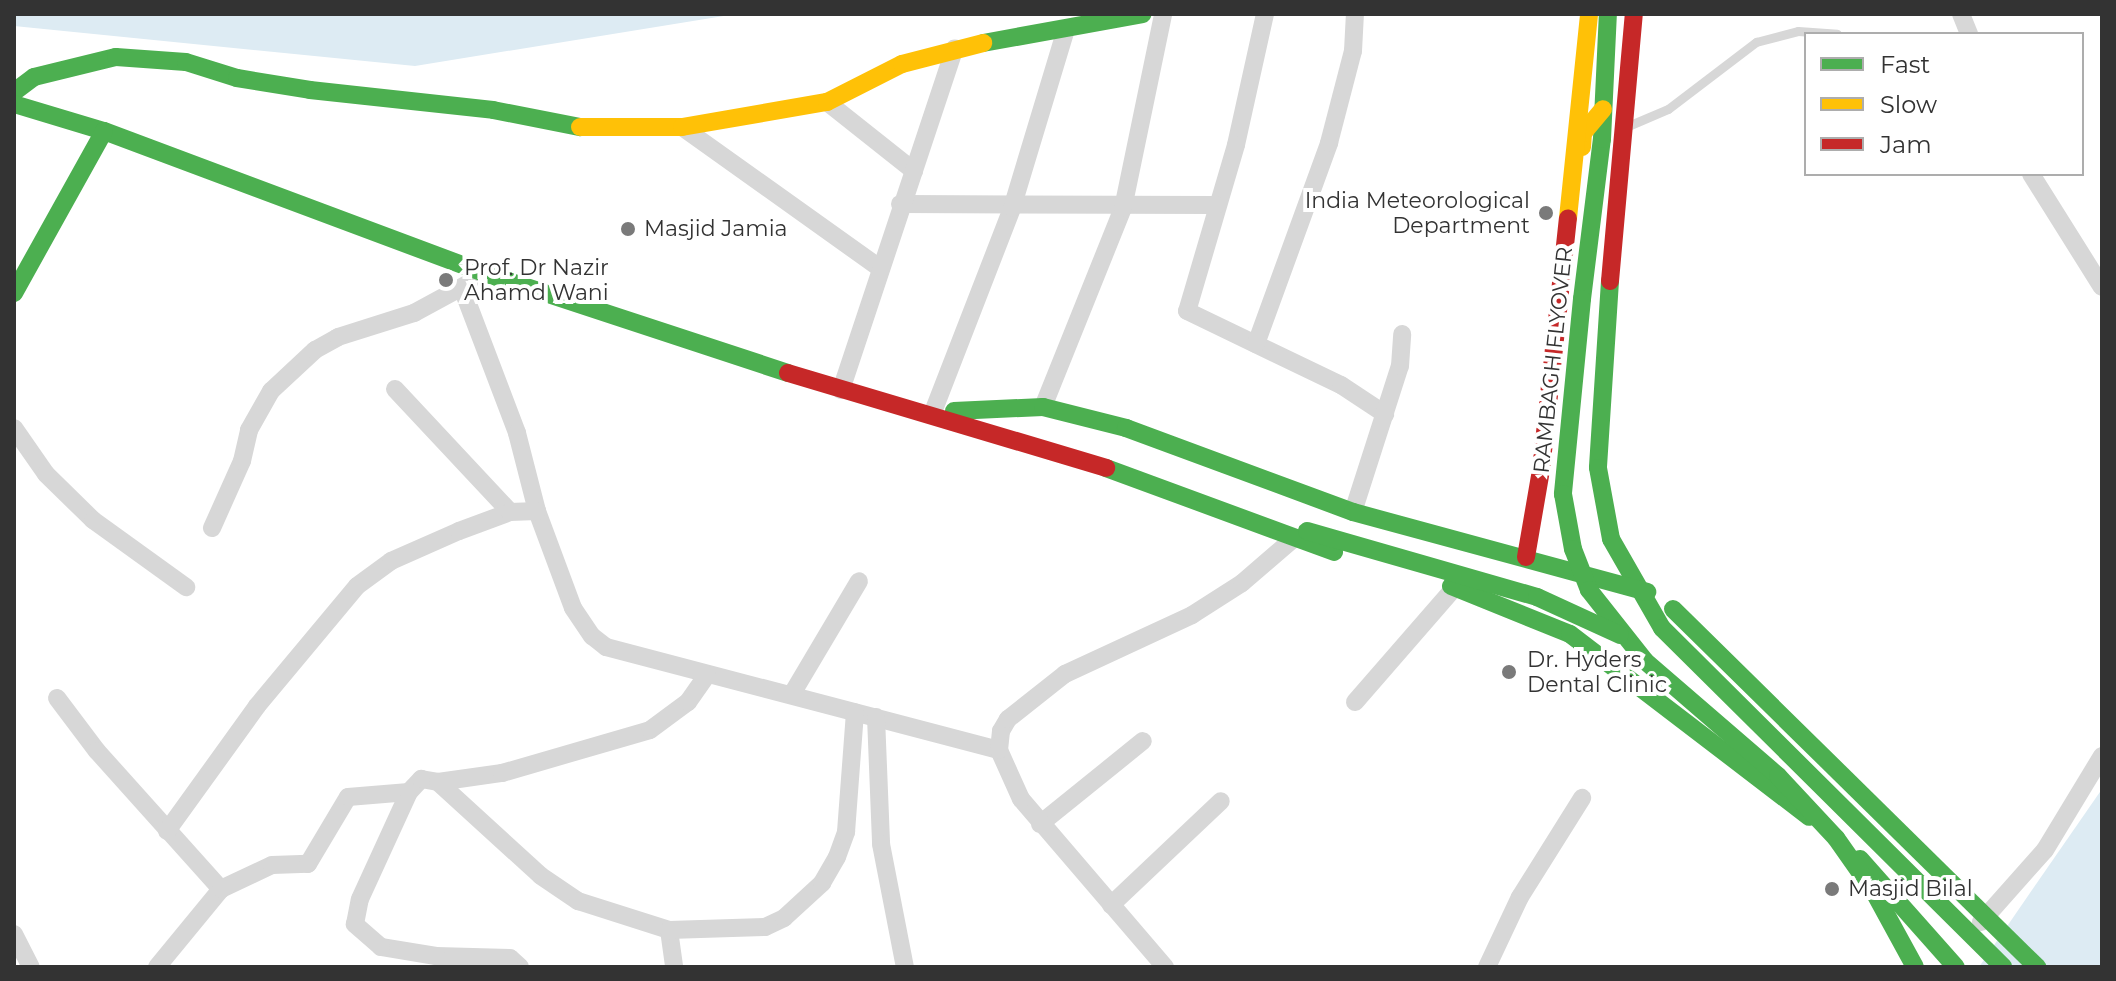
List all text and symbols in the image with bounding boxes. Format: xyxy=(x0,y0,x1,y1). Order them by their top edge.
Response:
legend xyxy=(1804,32,2084,176)
text: Fast xyxy=(1880,50,1930,79)
text: Slow xyxy=(1880,90,1937,119)
text: Jam xyxy=(1880,130,1932,159)
place label: India Meteorological Department xyxy=(1305,187,1530,238)
marker: India Meteorological Department xyxy=(1537,204,1555,222)
place label: Masjid Jamia xyxy=(644,216,788,242)
marker: Masjid Jamia xyxy=(619,220,637,238)
street label: RAMBAGH FLYOVER xyxy=(1528,245,1578,475)
place label: Prof. Dr Nazir Ahamd Wani xyxy=(464,254,609,306)
marker: Prof. Dr Nazir Ahamd Wani xyxy=(435,269,457,291)
place label: Dr. Hyders Dental Clinic xyxy=(1527,646,1667,698)
marker: Dr. Hyders Dental Clinic xyxy=(1498,661,1520,683)
place label: Masjid Bilal xyxy=(1848,876,1973,902)
marker: Masjid Bilal xyxy=(1823,880,1841,898)

